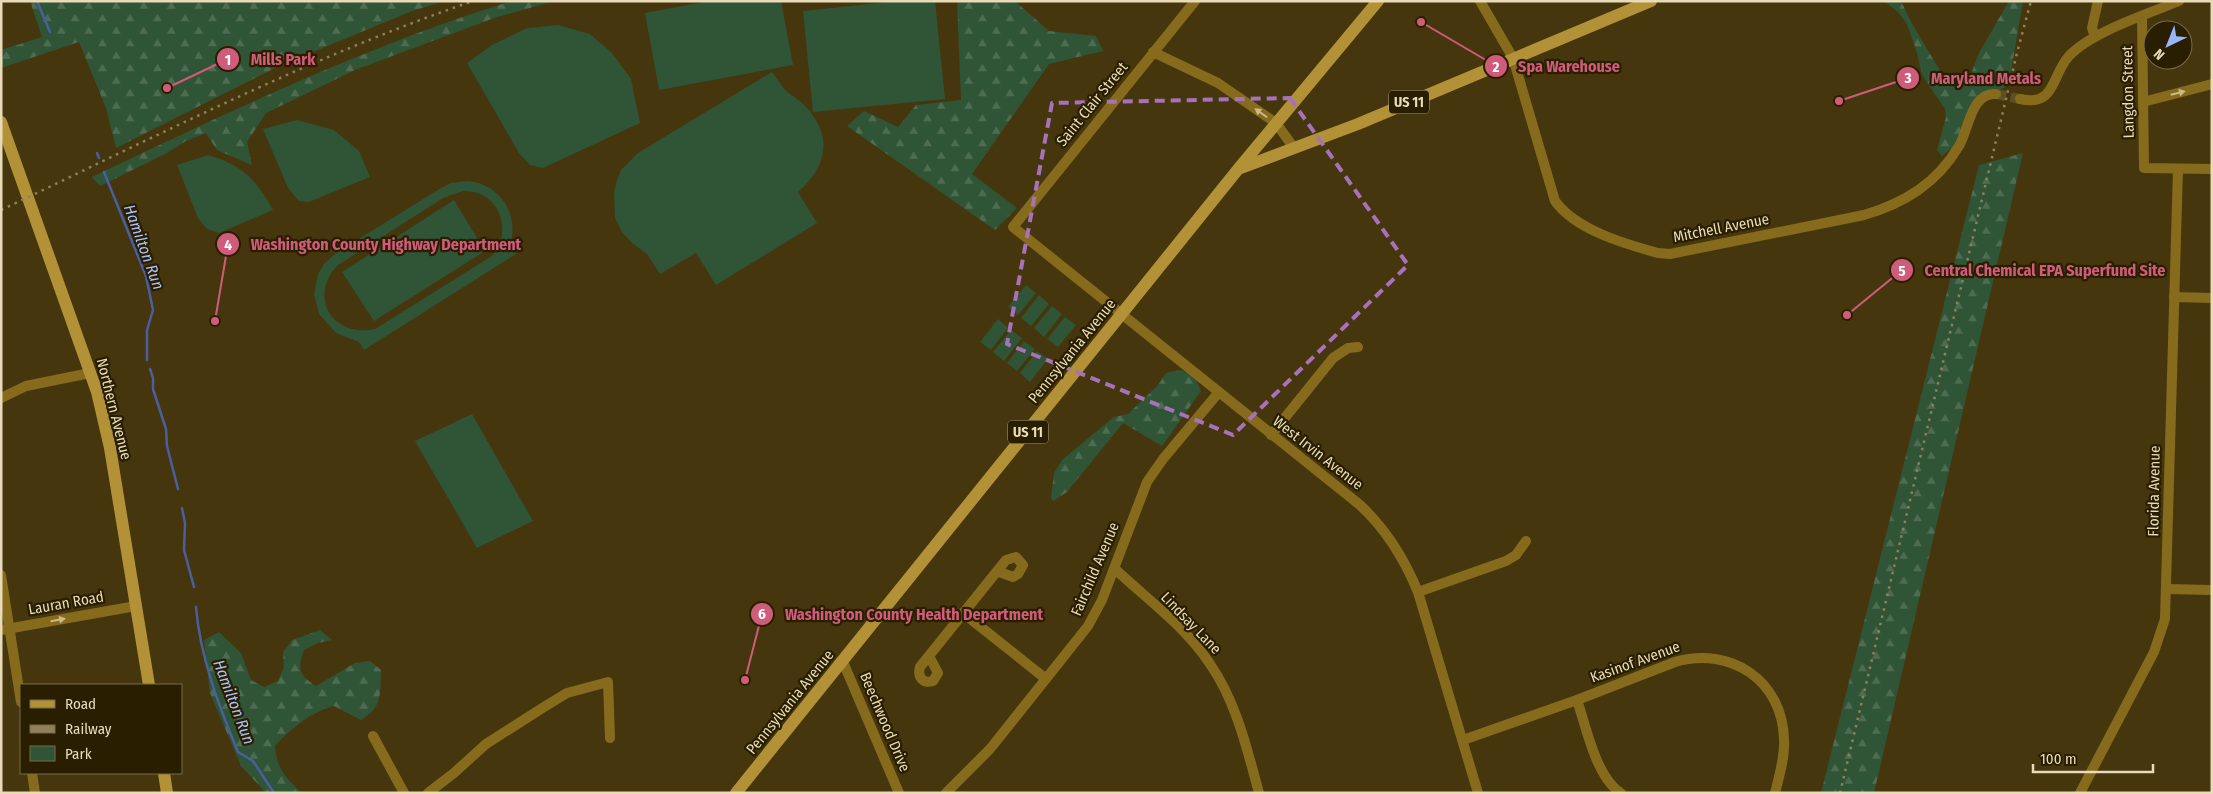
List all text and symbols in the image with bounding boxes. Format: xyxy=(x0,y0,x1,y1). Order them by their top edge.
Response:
north arrow xyxy=(2143,20,2193,70)
callout: Mills Park xyxy=(216,44,326,75)
street label: Langdon Street xyxy=(2118,45,2138,139)
text: N xyxy=(2151,45,2168,63)
text: Mills Park xyxy=(251,50,316,69)
text: 1 xyxy=(225,51,231,69)
callout: Spa Warehouse xyxy=(1483,51,1630,82)
text: Spa Warehouse xyxy=(1518,57,1620,76)
street label: Saint Clair Street xyxy=(1053,58,1131,150)
text: 2 xyxy=(1492,58,1500,76)
callout: Maryland Metals xyxy=(1896,62,2051,93)
text: 3 xyxy=(1903,69,1912,87)
text: Maryland Metals xyxy=(1931,69,2041,88)
one-way arrow xyxy=(2170,89,2185,97)
road number: US 11 xyxy=(1389,90,1429,114)
one-way arrow xyxy=(1254,108,1268,118)
water label: Hamilton Run xyxy=(120,202,168,292)
street label: Mitchell Avenue xyxy=(1671,210,1771,246)
callout: Washington County Highway Department xyxy=(216,229,531,260)
text: Washington County Highway Department xyxy=(251,235,522,254)
text: 4 xyxy=(224,236,232,254)
callout: Central Chemical EPA Superfund Site xyxy=(1890,255,2175,286)
text: Central Chemical EPA Superfund Site xyxy=(1925,261,2165,280)
text: 5 xyxy=(1898,262,1906,280)
street label: Pennsylvania Avenue xyxy=(1024,295,1120,407)
street label: Northern Avenue xyxy=(93,356,135,462)
street label: West Irvin Avenue xyxy=(1269,412,1367,494)
road number: US 11 xyxy=(1008,421,1048,444)
street label: Florida Avenue xyxy=(2144,445,2164,537)
street label: Fairchild Avenue xyxy=(1067,519,1123,619)
street label: Lauran Road xyxy=(27,588,105,618)
street label: Lindsay Lane xyxy=(1157,588,1225,658)
callout: Washington County Health Department xyxy=(750,599,1053,630)
text: 6 xyxy=(758,605,766,623)
text: Washington County Health Department xyxy=(785,605,1043,624)
one-way arrow xyxy=(50,615,66,623)
street label: Kasinof Avenue xyxy=(1588,637,1682,687)
street label: Pennsylvania Avenue xyxy=(742,646,838,758)
water label: Hamilton Run xyxy=(209,657,259,747)
street label: Beechwood Drive xyxy=(856,670,914,774)
legend xyxy=(20,684,182,774)
text: Road xyxy=(65,695,96,713)
text: Railway xyxy=(65,720,112,738)
scale bar xyxy=(2033,742,2153,774)
text: Park xyxy=(65,745,92,763)
text: 100 m xyxy=(2040,750,2077,768)

